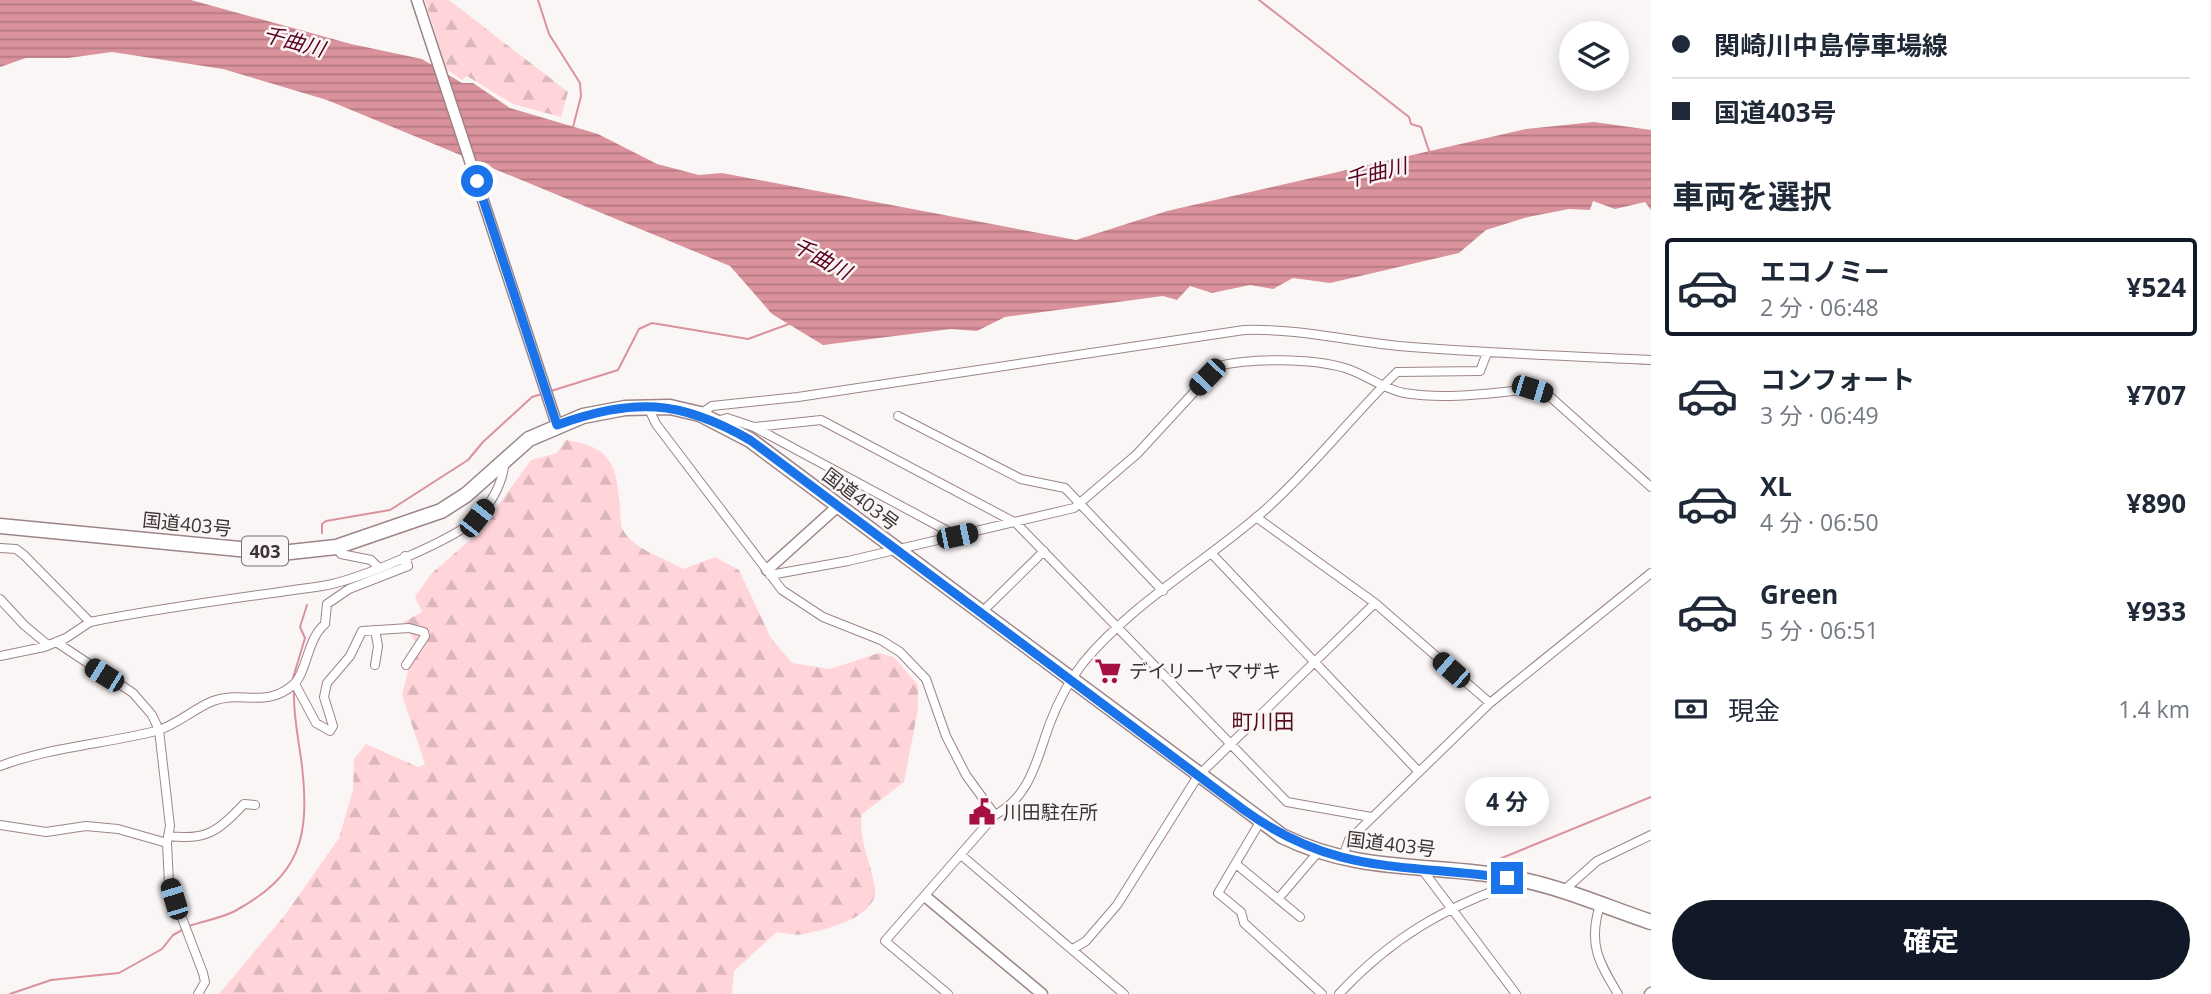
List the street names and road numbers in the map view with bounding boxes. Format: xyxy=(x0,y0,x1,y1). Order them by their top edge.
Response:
street label: 国道403号 xyxy=(817,462,905,536)
street label: 国道403号 xyxy=(141,506,233,542)
road number: 403 xyxy=(242,536,288,566)
street label: 国道403号 xyxy=(1345,826,1437,862)

